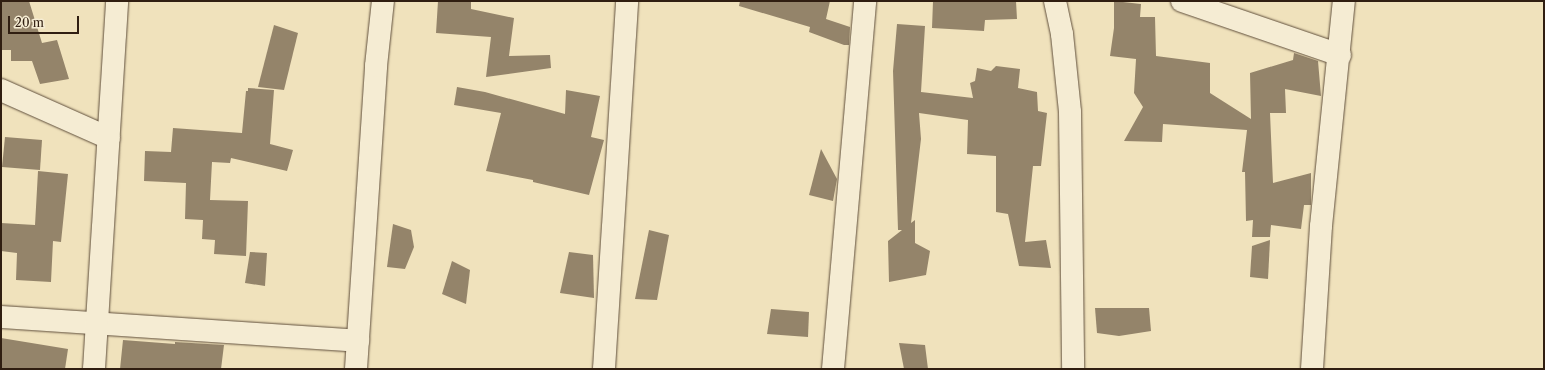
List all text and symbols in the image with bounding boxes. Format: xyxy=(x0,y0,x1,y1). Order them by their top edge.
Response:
scale bar xyxy=(10,8,81,34)
text: 20 m xyxy=(15,15,44,30)

